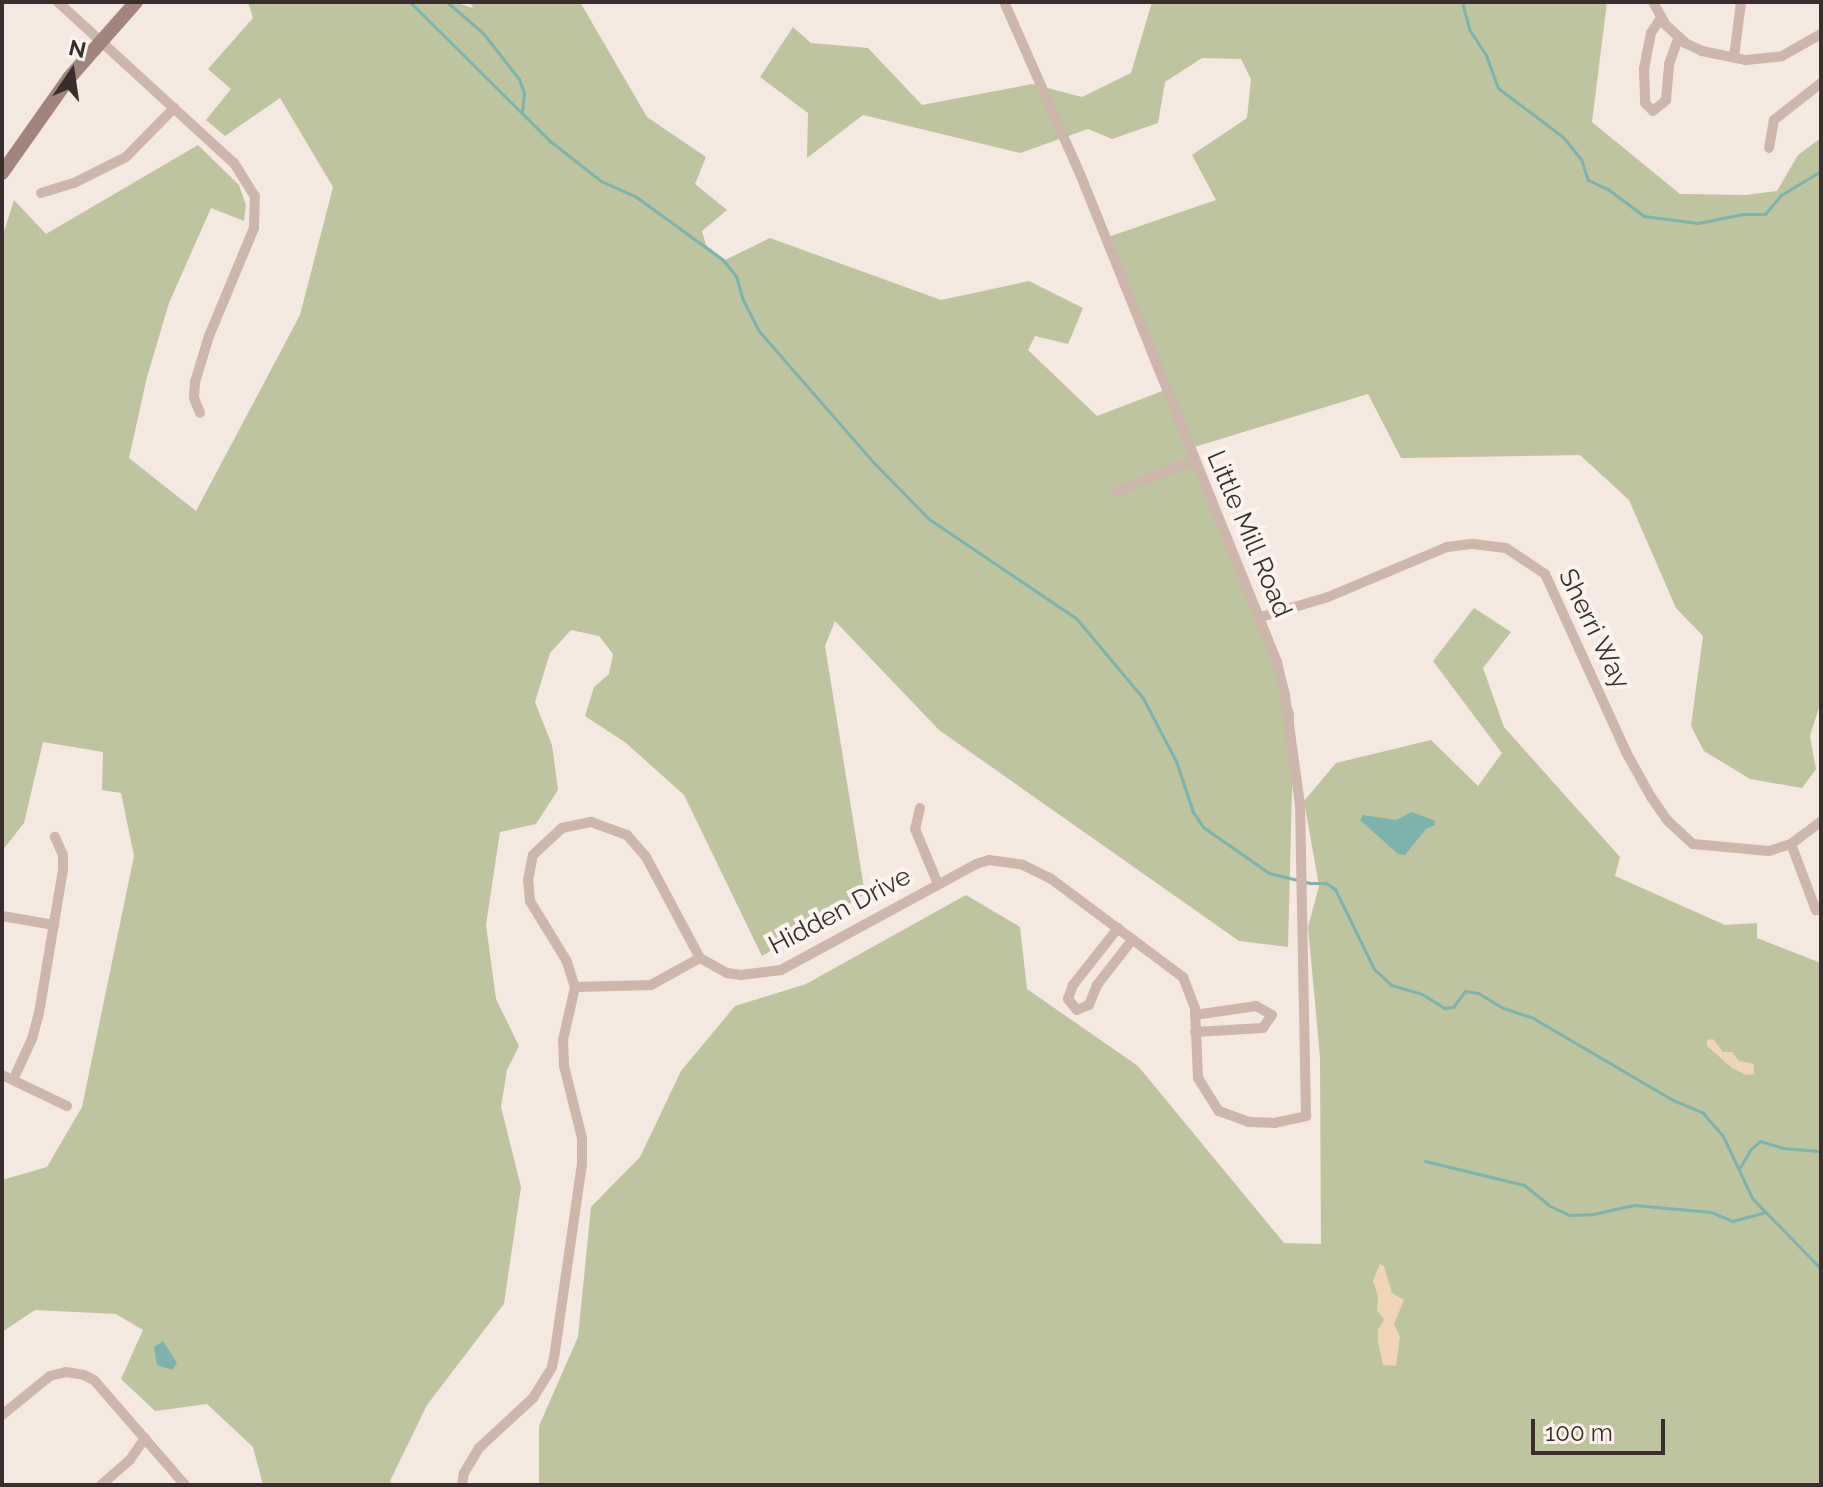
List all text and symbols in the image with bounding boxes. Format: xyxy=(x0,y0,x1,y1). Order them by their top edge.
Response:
north arrow xyxy=(32,32,112,112)
text: N xyxy=(66,34,88,63)
street label: Little Mill Road xyxy=(1200,446,1298,622)
street label: Sherri Way xyxy=(1551,564,1637,694)
street label: Hidden Drive xyxy=(764,861,916,961)
scale bar xyxy=(1535,1403,1669,1453)
text: 100 m xyxy=(1545,1418,1613,1447)

